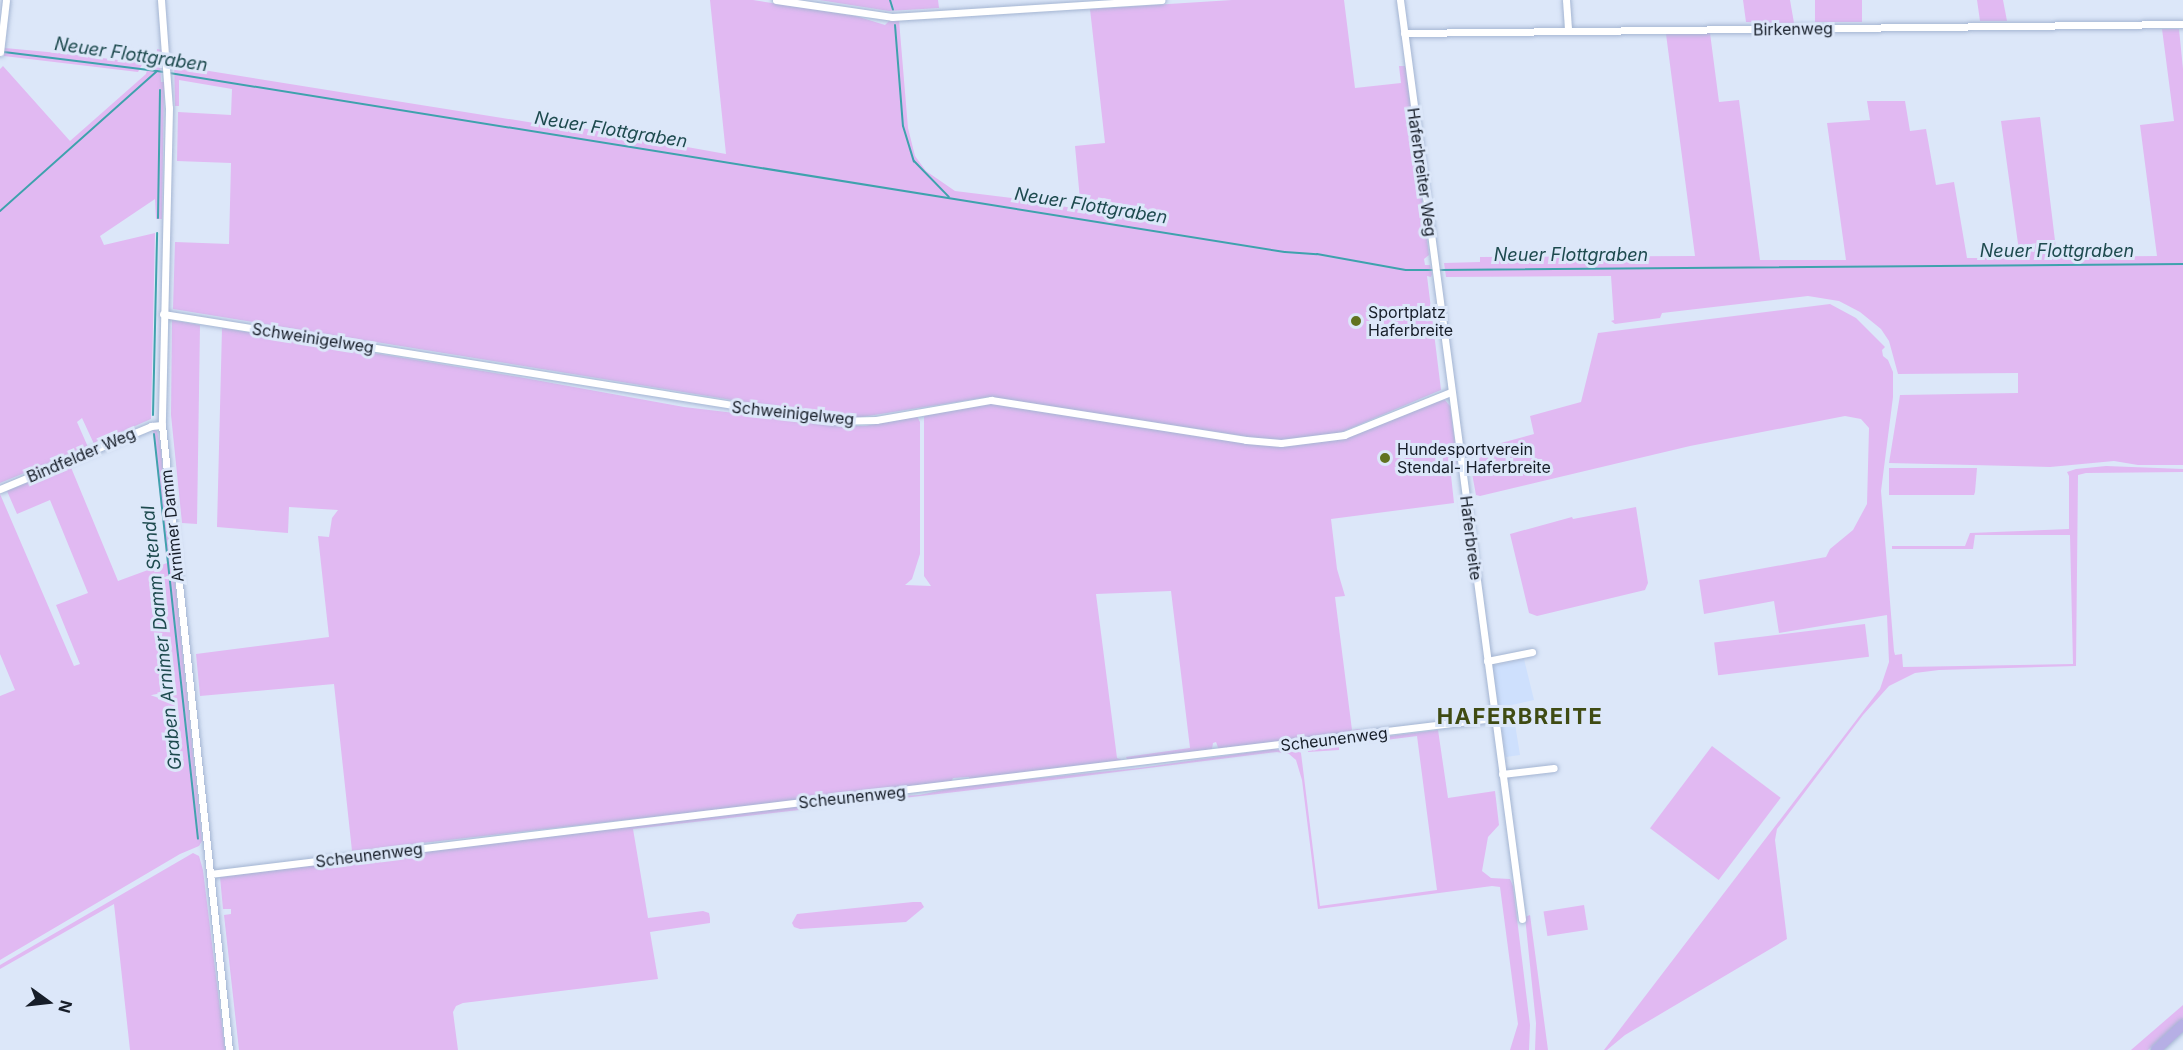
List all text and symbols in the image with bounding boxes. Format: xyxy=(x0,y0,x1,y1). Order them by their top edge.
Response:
street label: Birkenweg xyxy=(1753,19,1833,39)
water label: Neuer Flottgraben xyxy=(53,34,209,76)
street label: Haferbreiter Weg xyxy=(1403,106,1441,238)
water label: Neuer Flottgraben xyxy=(533,107,689,153)
water label: Neuer Flottgraben xyxy=(1013,183,1169,229)
water label: Neuer Flottgraben xyxy=(1980,240,2134,262)
water label: Neuer Flottgraben xyxy=(1494,244,1648,266)
place label: Sportplatz Haferbreite xyxy=(1368,302,1453,340)
marker: Sportplatz Haferbreite xyxy=(1349,314,1363,328)
street label: Schweinigelweg xyxy=(251,319,375,357)
street label: Schweinigelweg xyxy=(731,397,855,429)
street label: Bindfelder Weg xyxy=(24,424,138,486)
place label: Hundesportverein Stendal- Haferbreite xyxy=(1397,439,1551,477)
marker: Hundesportverein Stendal- Haferbreite xyxy=(1378,451,1392,465)
street label: Arnimer Damm xyxy=(157,469,187,583)
street label: Haferbreite xyxy=(1456,495,1486,581)
water label: Graben Arnimer Damm Stendal xyxy=(137,505,187,771)
district label: HAFERBREITE xyxy=(1437,704,1603,730)
street label: Scheunenweg xyxy=(1279,723,1389,755)
street label: Scheunenweg xyxy=(797,782,907,812)
street label: Scheunenweg xyxy=(314,839,424,871)
north arrow xyxy=(18,972,78,1032)
text: N xyxy=(54,998,77,1015)

